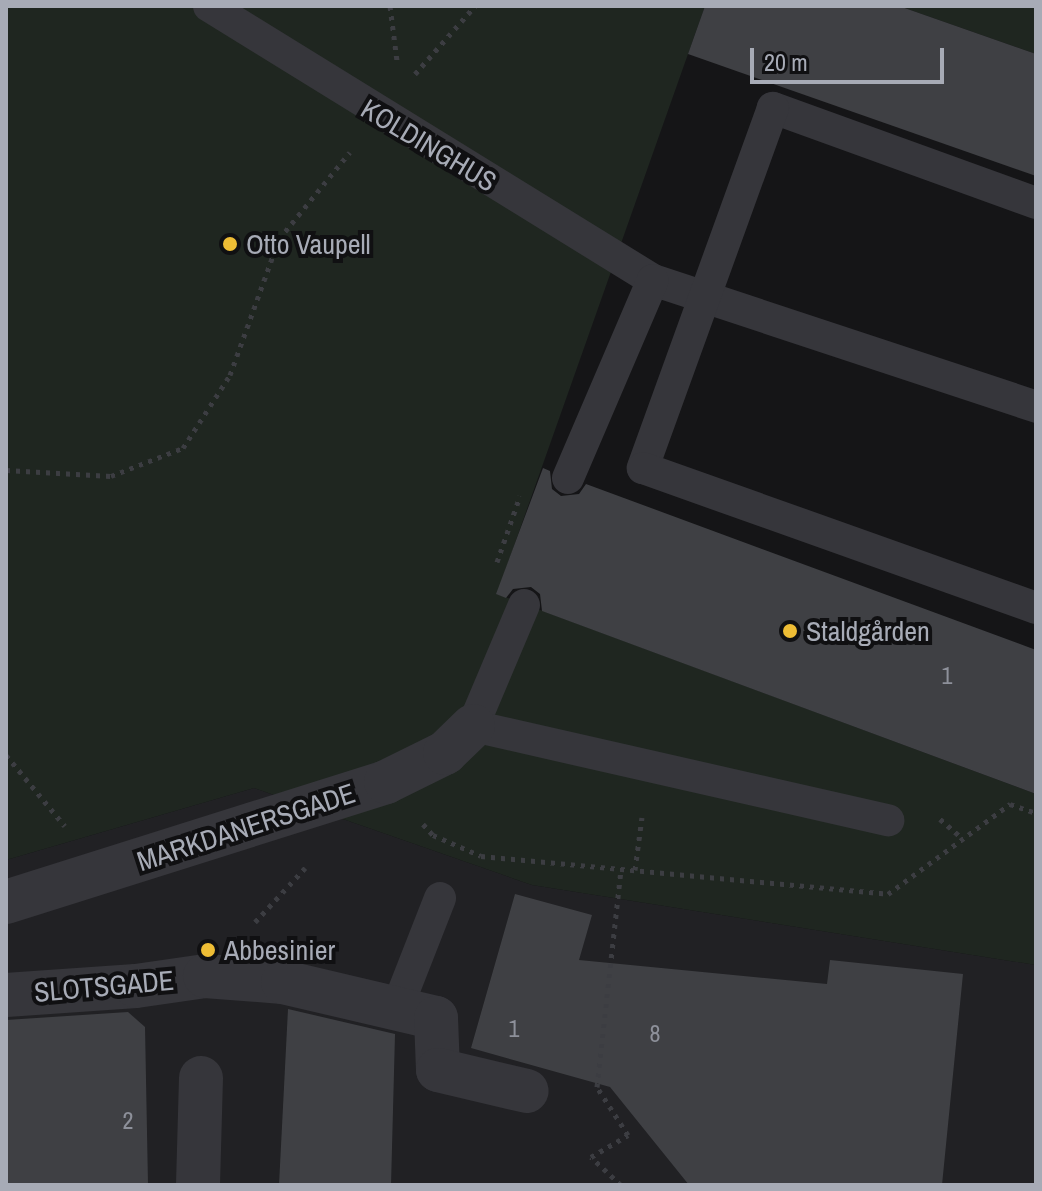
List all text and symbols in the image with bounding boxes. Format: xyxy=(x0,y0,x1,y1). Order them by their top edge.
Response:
scale bar xyxy=(754,32,948,82)
text: 20 m xyxy=(764,46,808,78)
street label: KOLDINGHUS xyxy=(355,92,503,198)
place label: Otto Vaupell xyxy=(246,227,371,261)
marker: Otto Vaupell xyxy=(221,235,239,253)
place label: Staldgården xyxy=(806,614,930,648)
marker: Staldgården xyxy=(781,622,799,640)
house number: 1 xyxy=(942,662,952,690)
street label: MARKDANERSGADE xyxy=(133,776,359,878)
place label: Abbesinier xyxy=(224,933,335,967)
marker: Abbesinier xyxy=(199,941,217,959)
street label: SLOTSGADE xyxy=(33,963,175,1009)
house number: 1 xyxy=(509,1015,519,1043)
house number: 8 xyxy=(650,1020,660,1048)
house number: 2 xyxy=(123,1107,133,1135)

